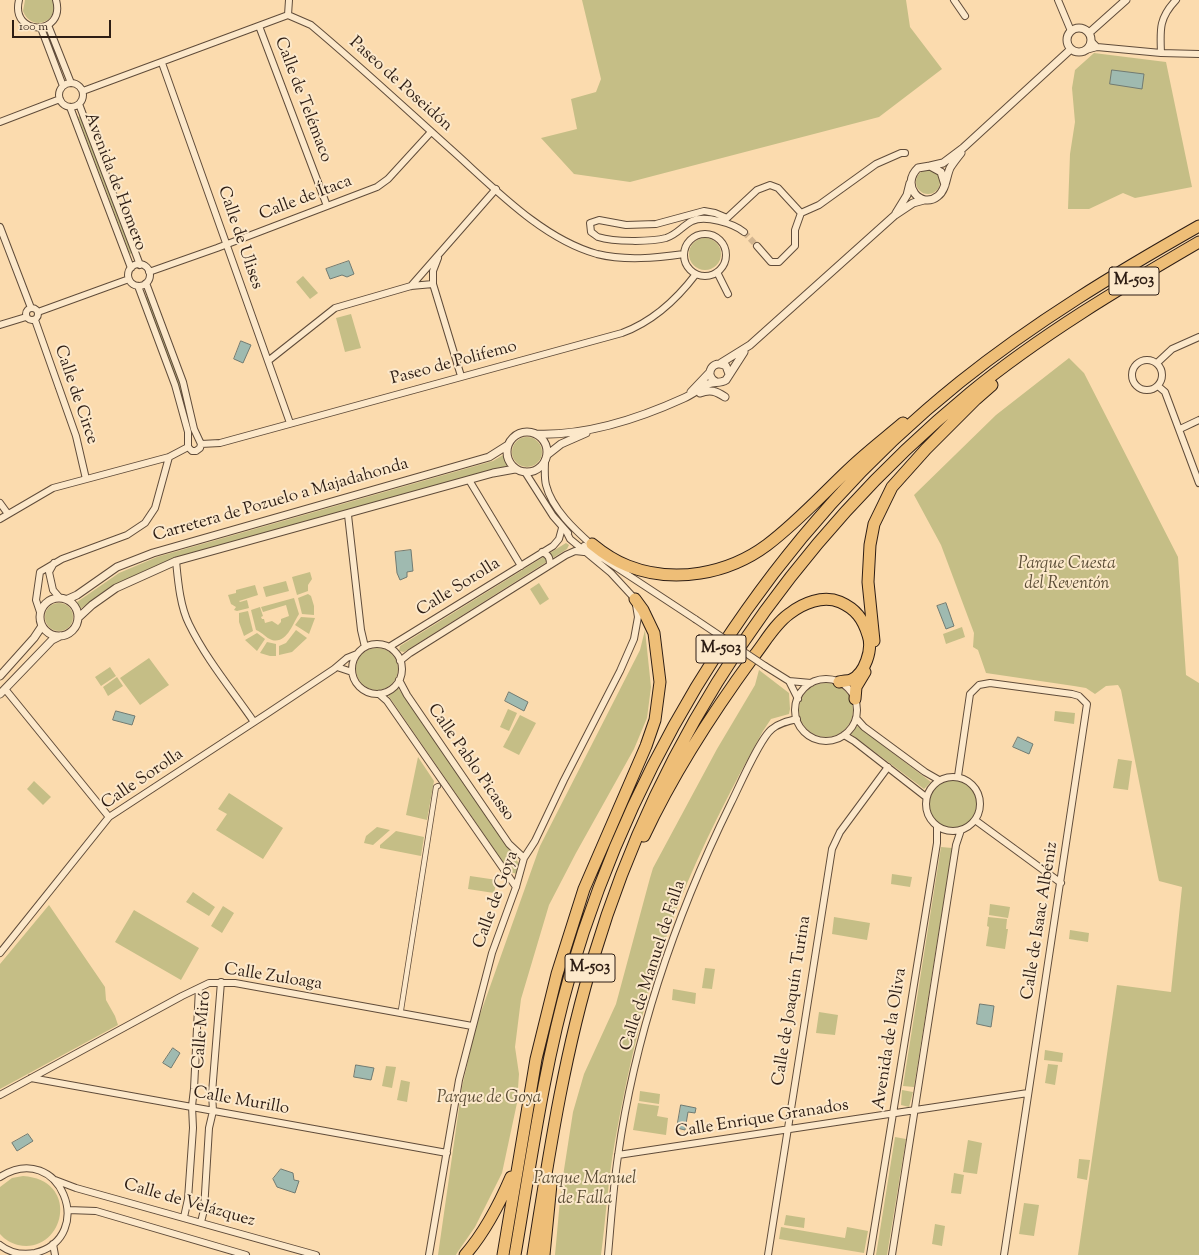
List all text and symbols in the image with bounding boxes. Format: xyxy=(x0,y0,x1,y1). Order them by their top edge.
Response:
scale bar xyxy=(14,12,113,38)
text: 100 m xyxy=(19,18,48,36)
street label: Paseo de Poseidón xyxy=(344,33,456,137)
street label: Calle de Telémaco xyxy=(269,34,335,166)
street label: Avenida de Homero xyxy=(78,110,150,254)
street label: Calle de Ítaca xyxy=(257,172,355,226)
street label: Calle de Ulises xyxy=(212,184,266,292)
road number: M-503 xyxy=(1109,267,1159,295)
street label: Paseo de Polifemo xyxy=(389,337,519,391)
street label: Calle de Circe xyxy=(49,343,101,447)
street label: Carretera de Pozuelo a Majadahonda xyxy=(151,455,411,547)
street label: Calle Sorolla xyxy=(414,554,504,622)
park label: Parque Cuesta del Reventón xyxy=(1018,555,1116,595)
road number: M-503 xyxy=(696,635,746,663)
street label: Calle Pablo Picasso xyxy=(422,701,518,825)
street label: Calle Sorolla xyxy=(98,745,188,815)
street label: Calle de Isaac Albéniz xyxy=(1018,841,1064,1001)
street label: Calle de Goya xyxy=(470,849,524,951)
street label: Calle de Manuel de Falla xyxy=(617,878,691,1054)
street label: Calle de Joaquín Turina xyxy=(769,915,817,1087)
road number: M-503 xyxy=(565,954,615,982)
street label: Calle Zuloaga xyxy=(222,960,324,996)
street label: Avenida de la Oliva xyxy=(870,967,912,1111)
street label: Calle Miró xyxy=(189,990,217,1070)
street label: Calle Murillo xyxy=(191,1084,291,1120)
park label: Parque de Goya xyxy=(437,1089,541,1109)
street label: Calle Enrique Granados xyxy=(674,1096,850,1144)
park label: Parque Manuel de Falla xyxy=(534,1170,636,1210)
street label: Calle de Velázquez xyxy=(121,1176,257,1232)

